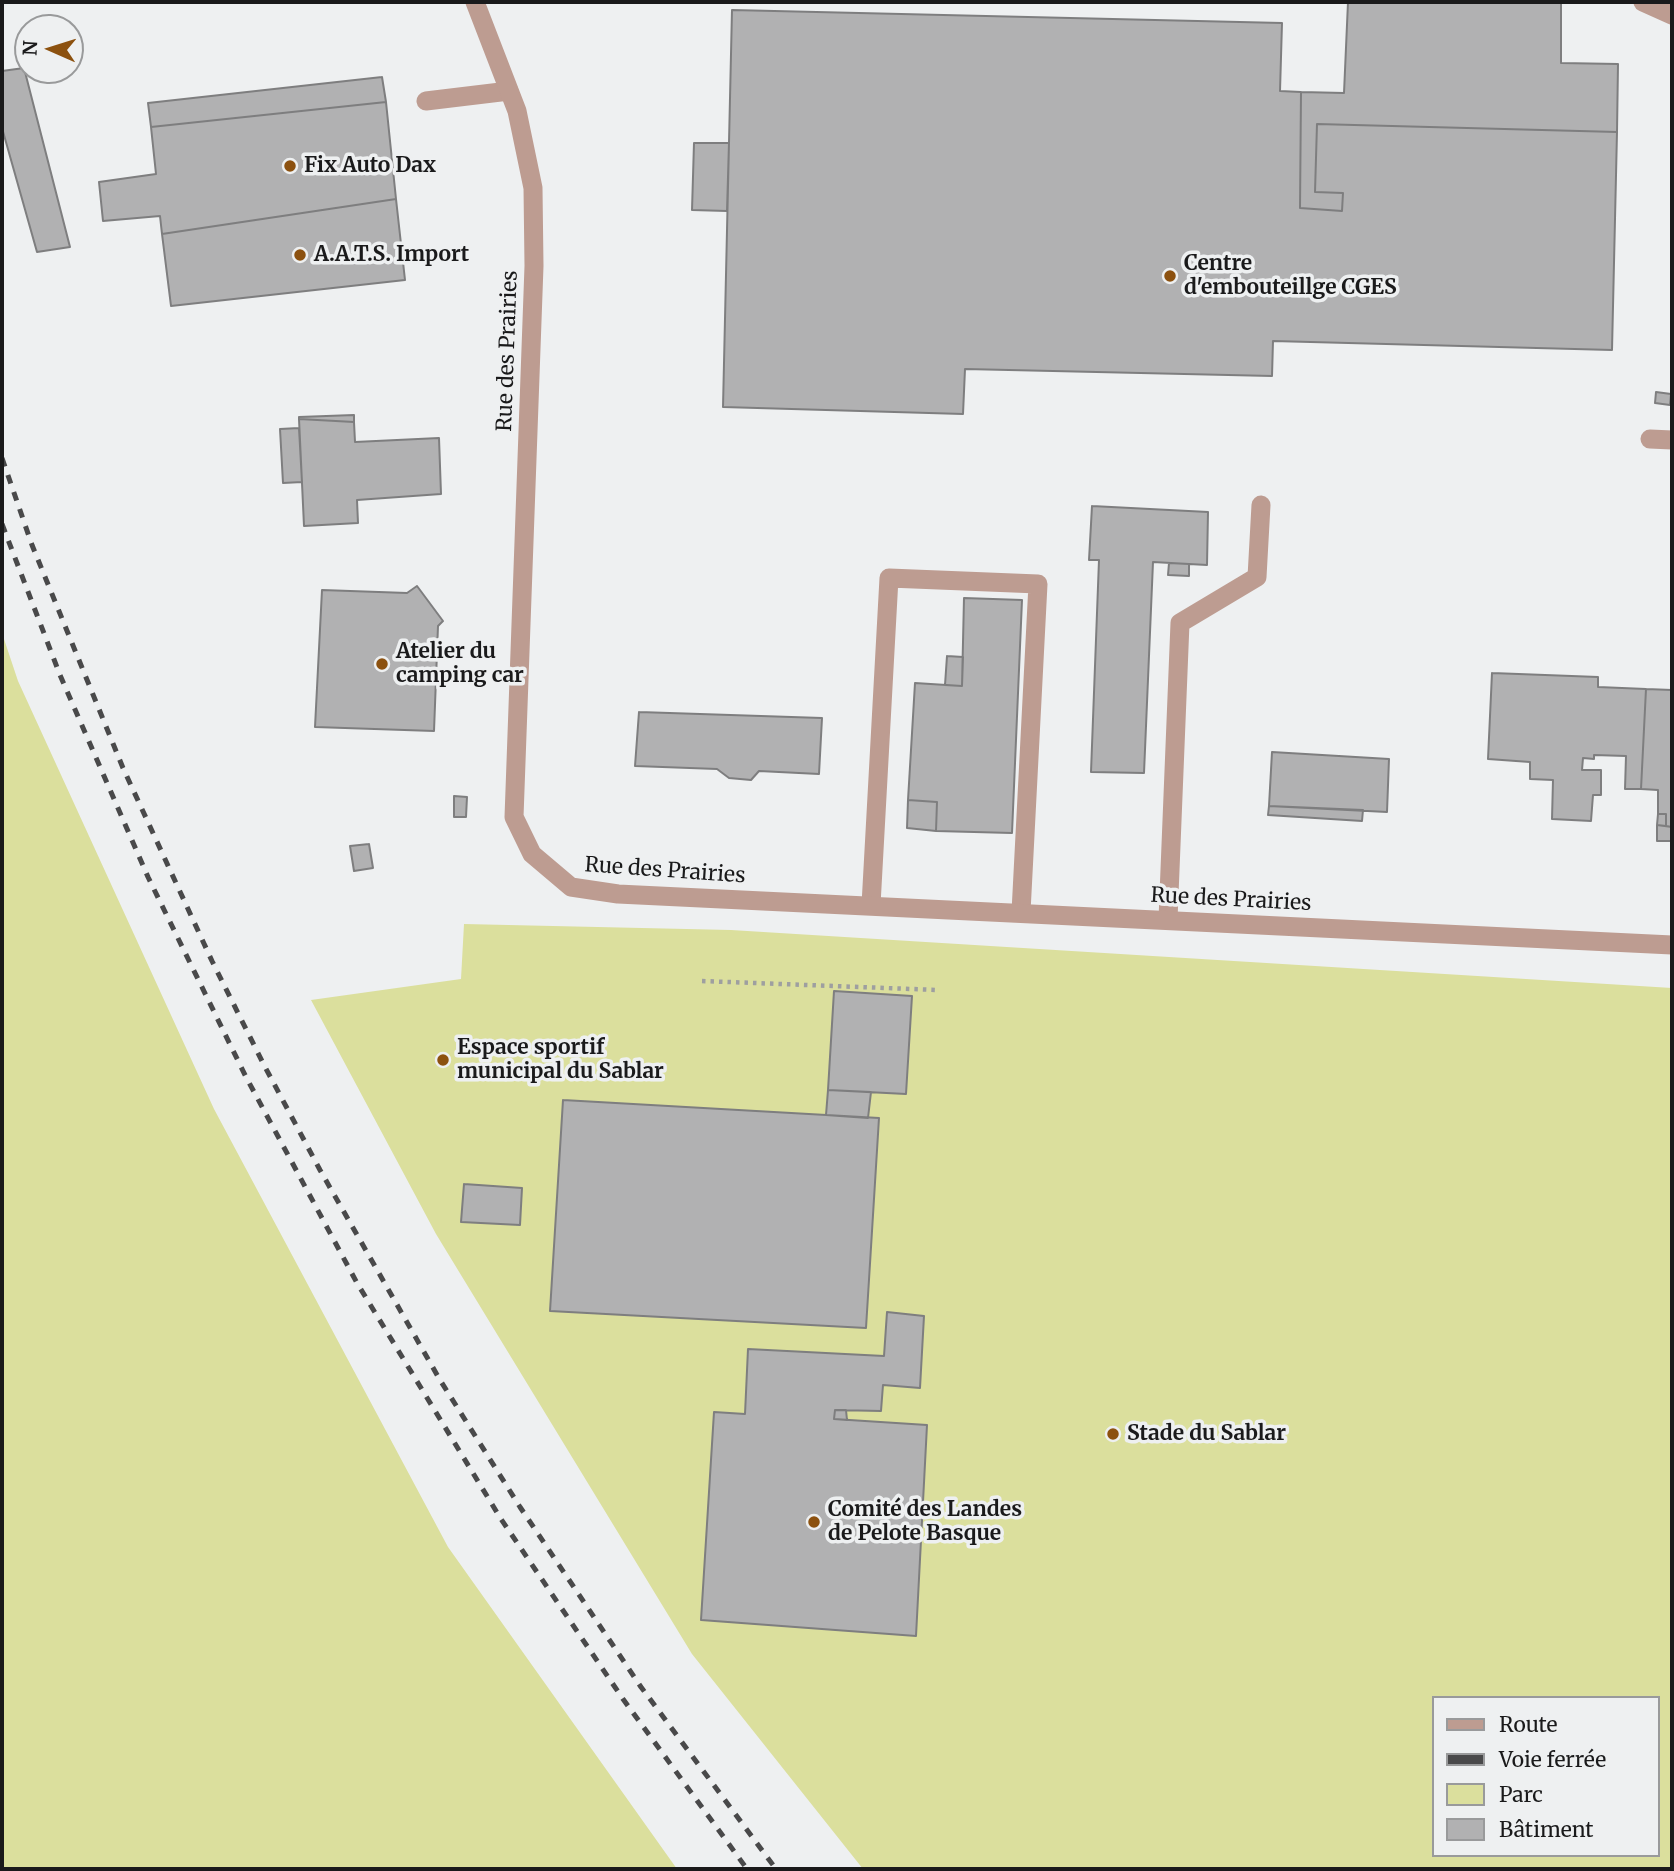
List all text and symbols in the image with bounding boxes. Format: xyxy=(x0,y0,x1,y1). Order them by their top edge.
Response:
north arrow xyxy=(14,14,84,84)
text: N xyxy=(18,40,42,56)
place label: Fix Auto Dax xyxy=(304,153,436,179)
marker: Fix Auto Dax xyxy=(282,158,298,174)
place label: A.A.T.S. Import xyxy=(314,242,469,268)
marker: A.A.T.S. Import xyxy=(292,247,308,263)
place label: Centre d'embouteillge CGES xyxy=(1184,251,1397,301)
marker: Centre d'embouteillge CGES xyxy=(1162,268,1178,284)
street label: Rue des Prairies xyxy=(493,270,523,432)
place label: Atelier du camping car xyxy=(396,639,524,689)
marker: Atelier du camping car xyxy=(374,656,390,672)
street label: Rue des Prairies xyxy=(584,853,746,889)
street label: Rue des Prairies xyxy=(1150,883,1312,917)
place label: Espace sportif municipal du Sablar xyxy=(457,1035,664,1085)
marker: Espace sportif municipal du Sablar xyxy=(435,1052,451,1068)
place label: Stade du Sablar xyxy=(1127,1421,1286,1447)
marker: Stade du Sablar xyxy=(1105,1426,1121,1442)
place label: Comité des Landes de Pelote Basque xyxy=(828,1497,1022,1547)
marker: Comité des Landes de Pelote Basque xyxy=(806,1514,822,1530)
legend xyxy=(1432,1696,1660,1857)
text: Route xyxy=(1499,1711,1557,1738)
text: Voie ferrée xyxy=(1499,1746,1606,1773)
text: Parc xyxy=(1499,1781,1543,1808)
text: Bâtiment xyxy=(1499,1816,1593,1843)

